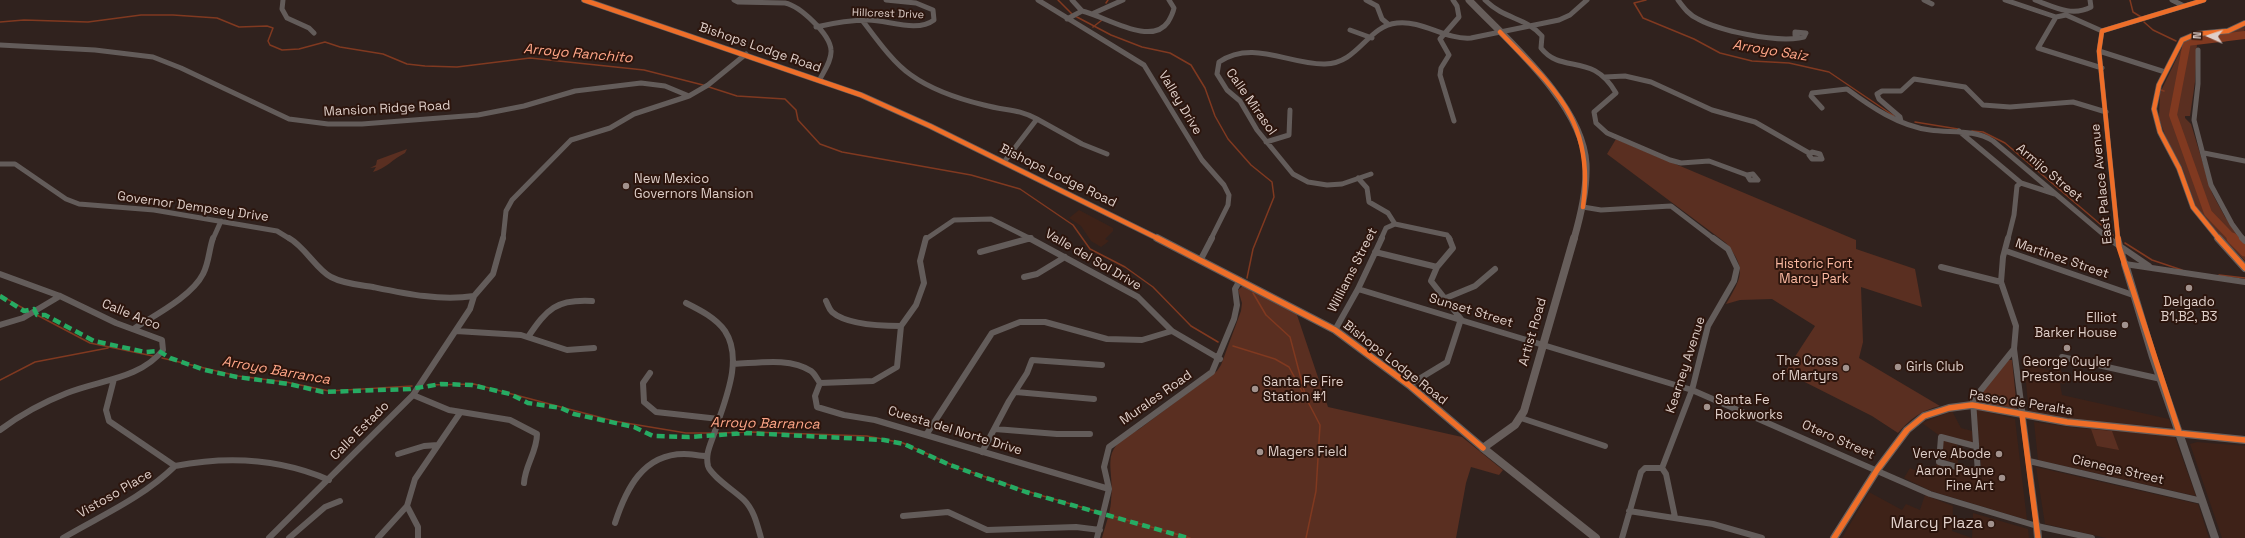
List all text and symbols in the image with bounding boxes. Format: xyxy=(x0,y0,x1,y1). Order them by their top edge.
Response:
street label: Hillcrest Drive xyxy=(852,6,924,22)
north arrow xyxy=(2189,16,2229,56)
street label: Bishops Lodge Road xyxy=(697,20,823,76)
text: N xyxy=(2190,31,2204,39)
water label: Arroyo Saiz xyxy=(1731,37,1809,65)
water label: Arroyo Ranchito xyxy=(523,41,633,67)
street label: Calle Mirasol xyxy=(1222,66,1280,138)
street label: Valley Drive xyxy=(1155,68,1205,138)
street label: Mansion Ridge Road xyxy=(323,98,451,120)
street label: East Palace Avenue xyxy=(2088,123,2116,245)
street label: Bishops Lodge Road xyxy=(997,141,1119,211)
street label: Armijo Street xyxy=(2013,141,2085,205)
place label: New Mexico Governors Mansion xyxy=(634,171,753,202)
marker: New Mexico Governors Mansion xyxy=(621,181,631,191)
street label: Governor Dempsey Drive xyxy=(116,189,270,225)
street label: Williams Street xyxy=(1325,225,1381,315)
street label: Valle del Sol Drive xyxy=(1042,226,1144,294)
street label: Martinez Street xyxy=(2013,236,2111,282)
park label: Historic Fort Marcy Park xyxy=(1775,256,1853,287)
marker: Delgado B1,B2, B3 xyxy=(2184,283,2194,293)
street label: Sunset Street xyxy=(1427,291,1515,331)
place label: Delgado B1,B2, B3 xyxy=(2161,294,2217,325)
street label: Calle Arco xyxy=(99,296,163,334)
street label: Artist Road xyxy=(1516,296,1550,368)
place label: Elliot Barker House xyxy=(2034,310,2117,341)
street label: Kearney Avenue xyxy=(1663,315,1709,415)
street label: Bishops Lodge Road xyxy=(1340,317,1450,409)
marker: Elliot Barker House xyxy=(2120,320,2130,330)
marker: George Cuyler Preston House xyxy=(2062,343,2072,353)
water label: Arroyo Barranca xyxy=(221,353,331,389)
place label: The Cross of Martyrs xyxy=(1772,353,1838,384)
place label: George Cuyler Preston House xyxy=(2021,354,2113,385)
place label: Girls Club xyxy=(1906,359,1964,375)
marker: Girls Club xyxy=(1893,362,1903,372)
marker: The Cross of Martyrs xyxy=(1841,363,1851,373)
street label: Murales Road xyxy=(1117,367,1195,429)
place label: Santa Fe Fire Station #1 xyxy=(1263,374,1344,405)
marker: Santa Fe Fire Station #1 xyxy=(1250,384,1260,394)
street label: Paseo de Peralta xyxy=(1968,387,2074,419)
place label: Santa Fe Rockworks xyxy=(1715,392,1783,423)
street label: Calle Estado xyxy=(327,398,393,464)
marker: Santa Fe Rockworks xyxy=(1702,402,1712,412)
street label: Cuesta del Norte Drive xyxy=(886,403,1024,459)
water label: Arroyo Barranca xyxy=(710,415,820,433)
street label: Otero Street xyxy=(1799,417,1877,463)
place label: Magers Field xyxy=(1268,444,1347,460)
place label: Verve Abode xyxy=(1912,446,1991,462)
marker: Magers Field xyxy=(1255,447,1265,457)
marker: Verve Abode xyxy=(1994,449,2004,459)
street label: Cienega Street xyxy=(2071,452,2165,488)
place label: Aaron Payne Fine Art xyxy=(1916,463,1994,494)
street label: Vistoso Place xyxy=(75,466,155,522)
marker: Aaron Payne Fine Art xyxy=(1997,473,2007,483)
place label: Marcy Plaza xyxy=(1891,514,1983,534)
marker: Marcy Plaza xyxy=(1986,519,1996,529)

